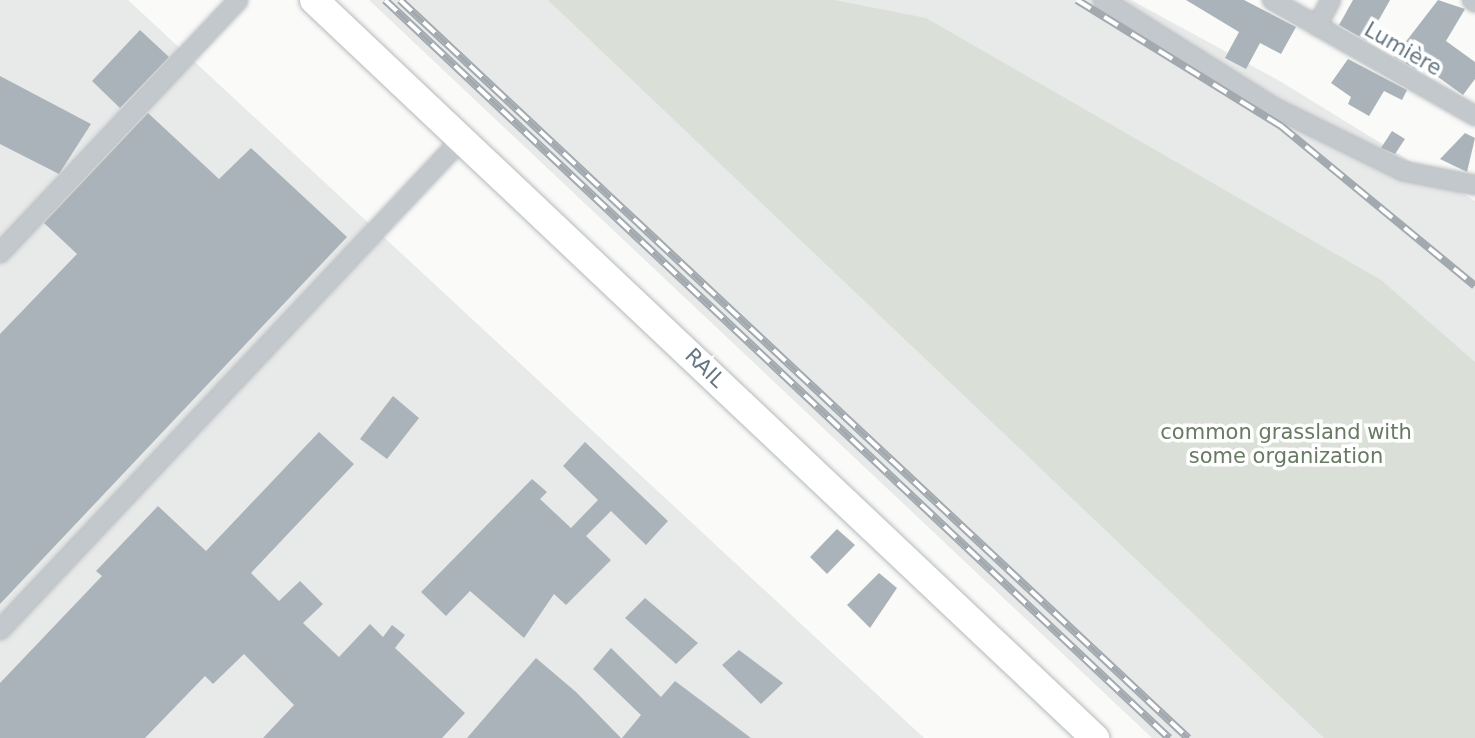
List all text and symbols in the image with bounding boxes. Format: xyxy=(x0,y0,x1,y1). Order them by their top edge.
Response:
street label: Lumière xyxy=(1360,17,1446,81)
street label: RAIL xyxy=(680,343,730,393)
park label: common grassland with some organization xyxy=(1160,419,1412,469)

